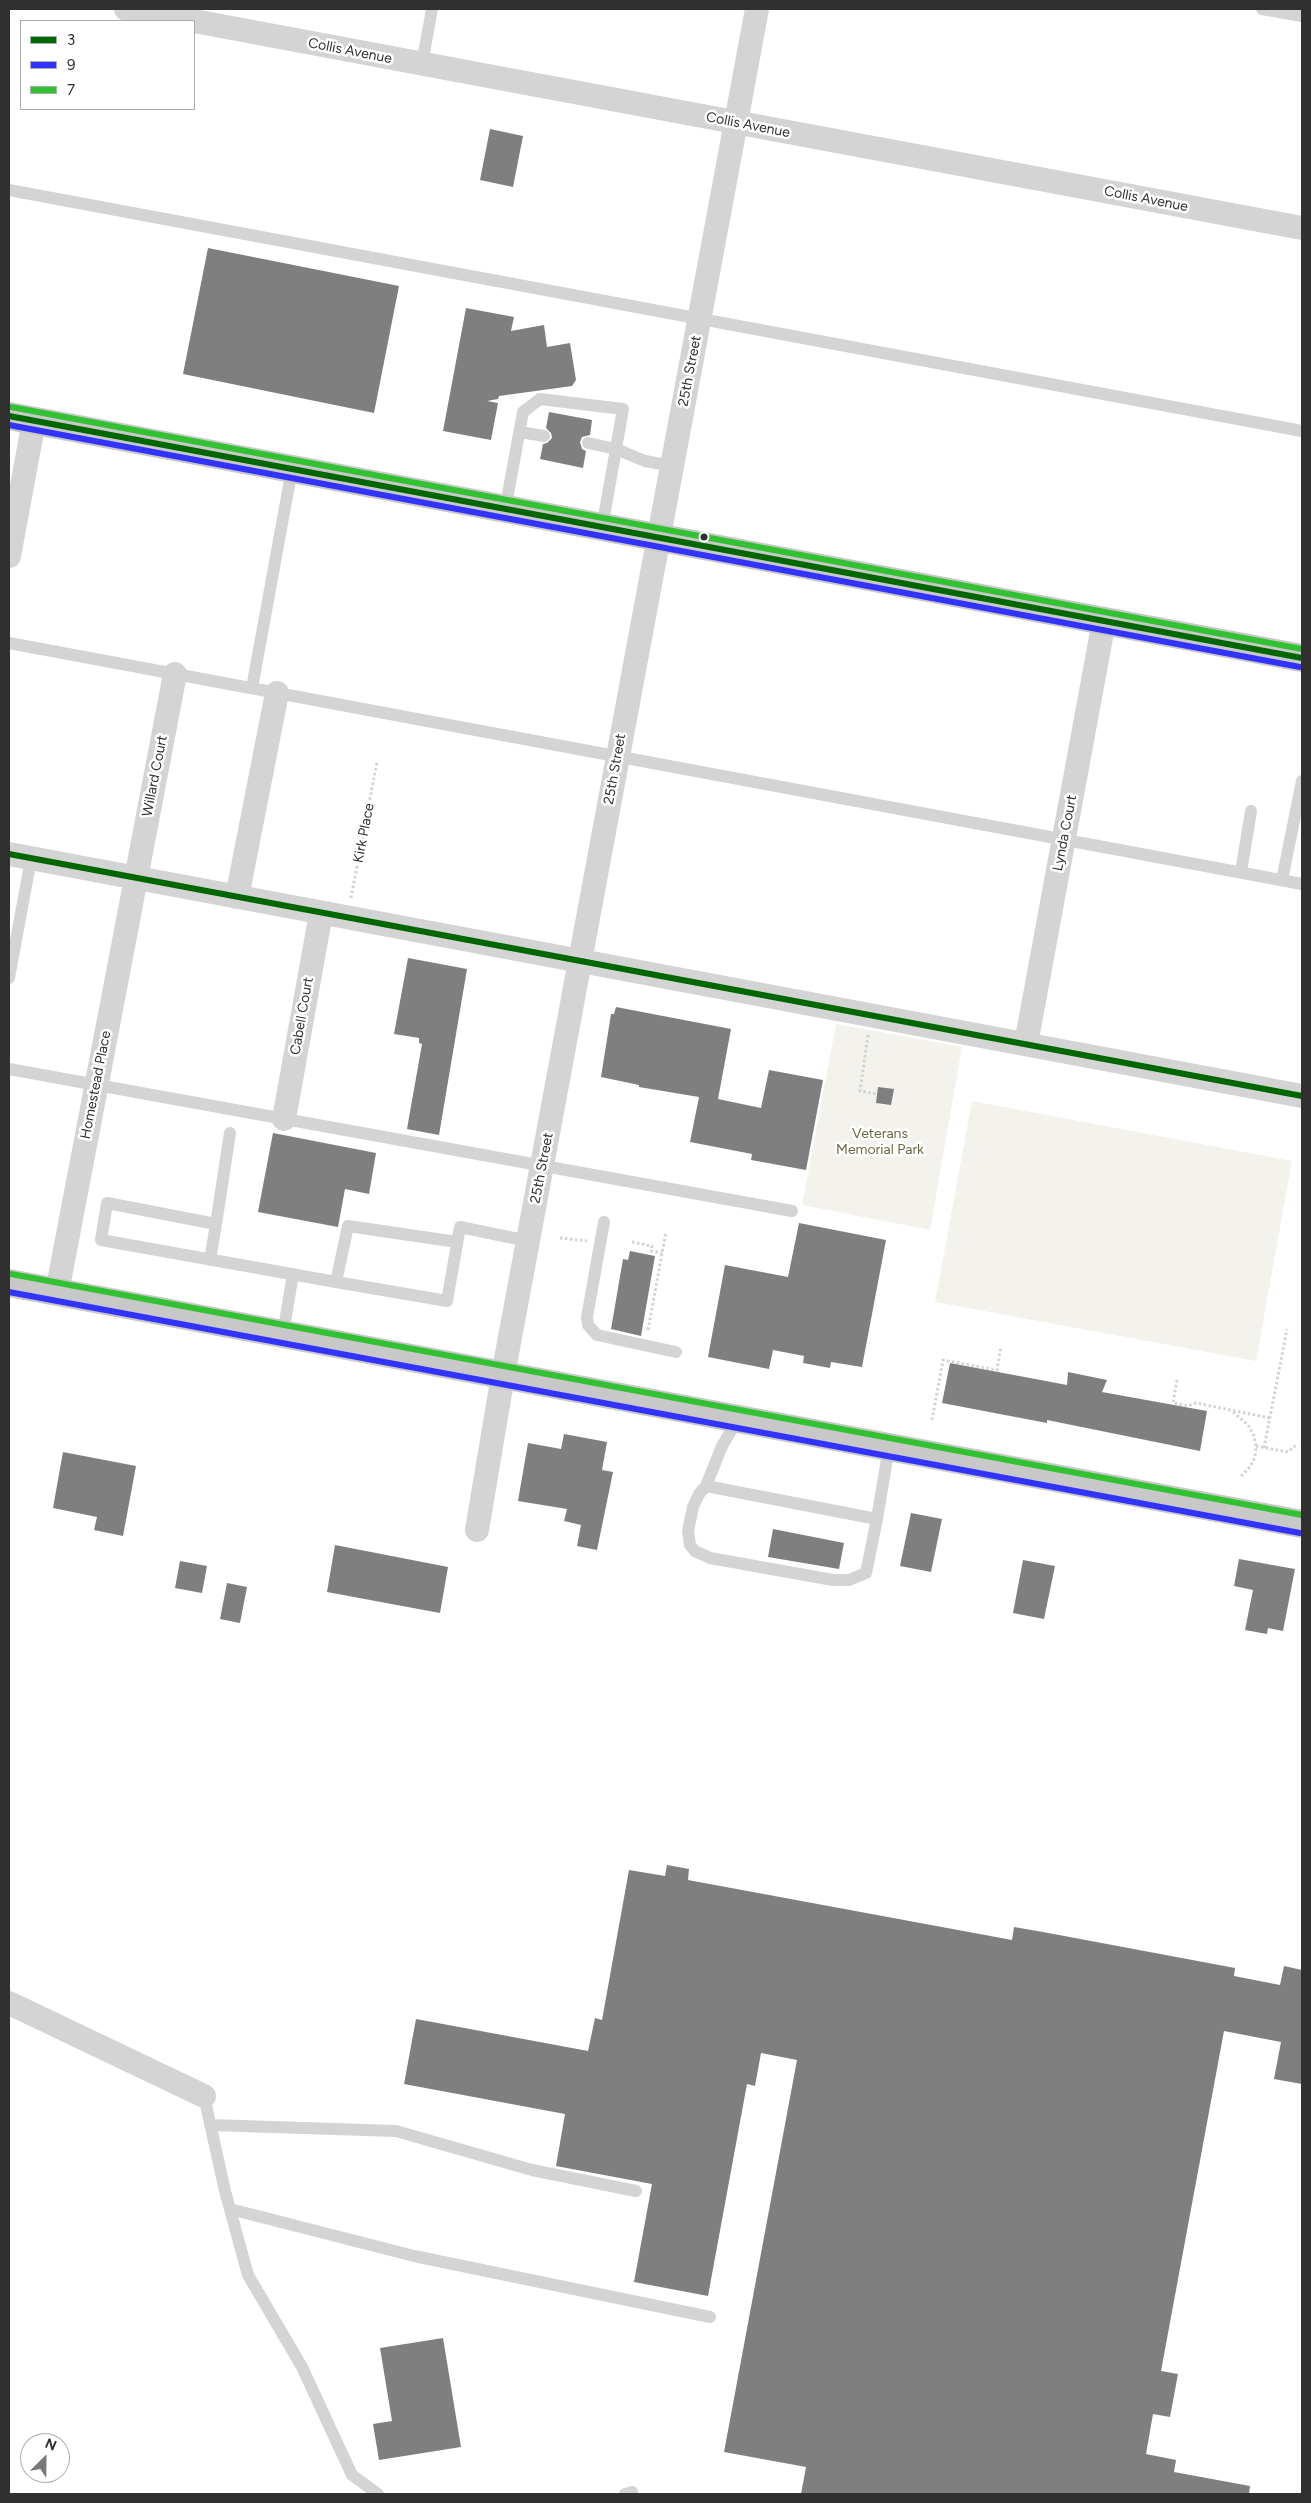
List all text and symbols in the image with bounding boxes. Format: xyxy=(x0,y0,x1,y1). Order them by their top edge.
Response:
legend xyxy=(20,20,195,110)
text: 3 xyxy=(67,31,75,49)
street label: Collis Avenue xyxy=(307,35,393,67)
text: 9 xyxy=(67,56,76,74)
text: 7 xyxy=(67,81,75,99)
street label: Collis Avenue xyxy=(705,109,791,141)
street label: Collis Avenue xyxy=(1103,183,1189,215)
street label: 25th Street xyxy=(675,334,705,408)
unlabelled marker xyxy=(699,532,709,542)
street label: 25th Street xyxy=(601,732,629,806)
street label: Willard Court xyxy=(139,734,171,818)
street label: Lynda Court xyxy=(1049,793,1081,873)
street label: Kirk Place xyxy=(350,802,378,864)
street label: Cabell Court xyxy=(287,976,317,1056)
street label: Homestead Place xyxy=(77,1029,115,1141)
park label: Veterans Memorial Park xyxy=(836,1126,924,1158)
street label: 25th Street xyxy=(527,1131,557,1205)
north arrow xyxy=(20,2433,70,2483)
text: N xyxy=(42,2435,59,2455)

